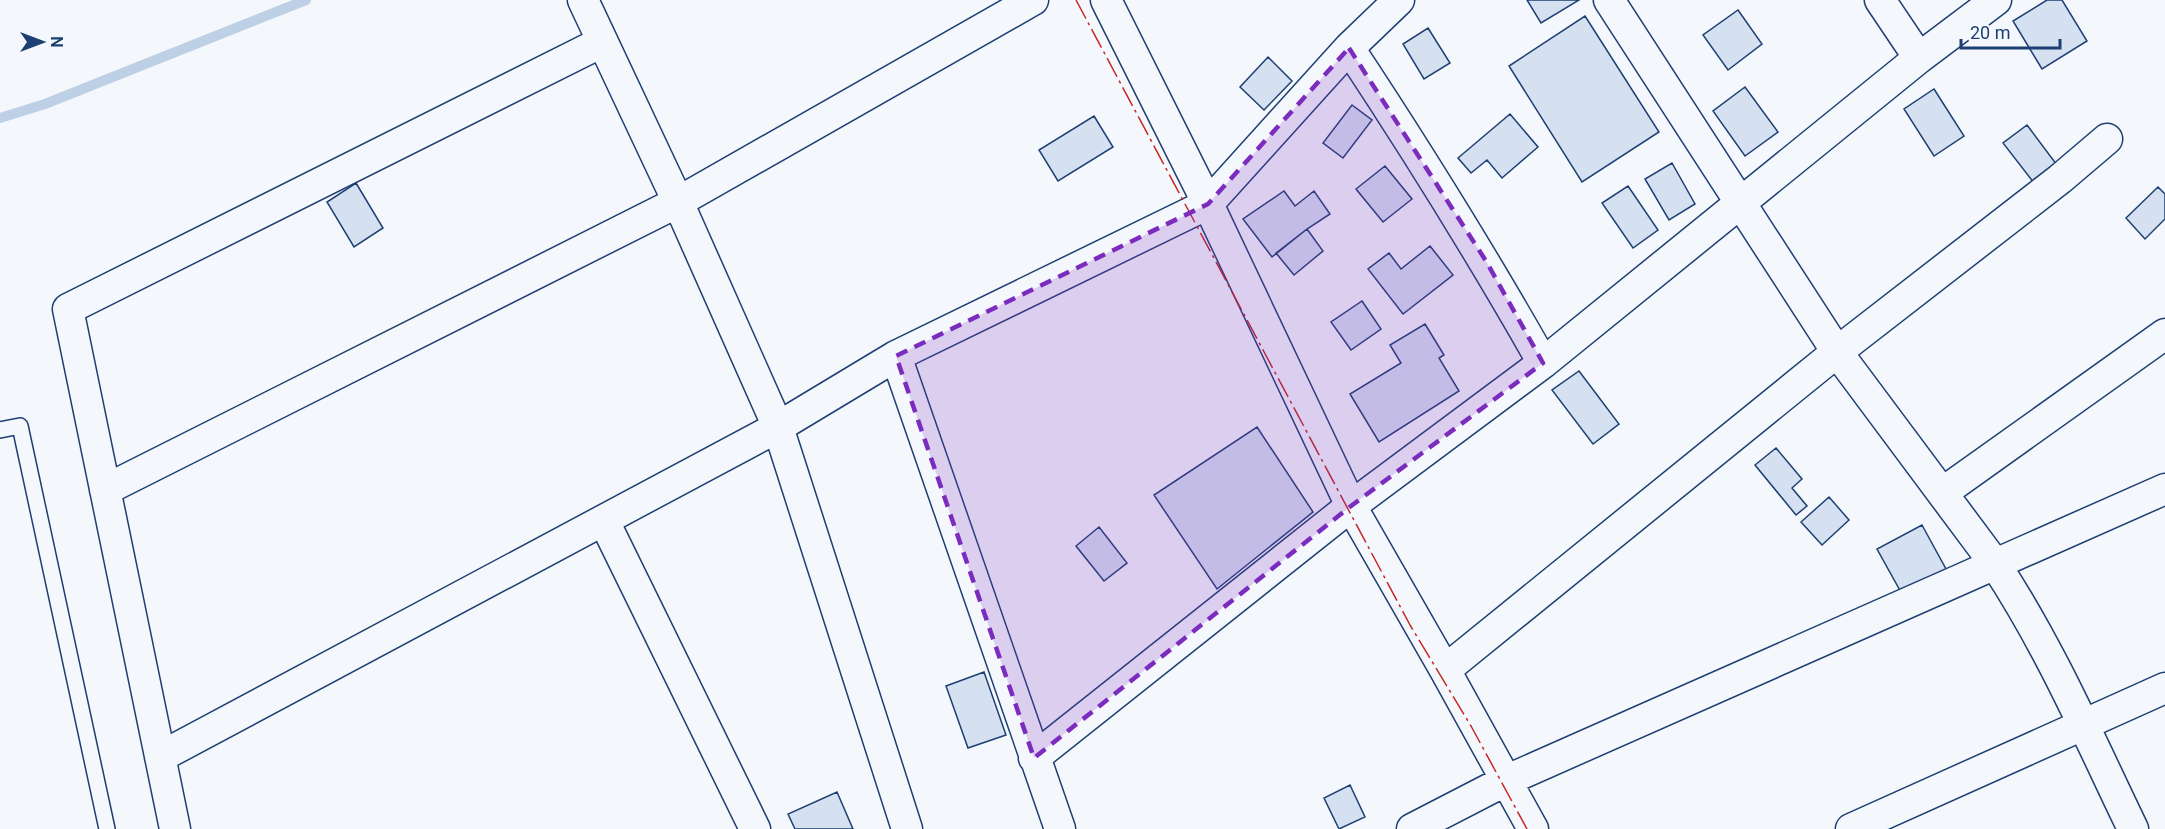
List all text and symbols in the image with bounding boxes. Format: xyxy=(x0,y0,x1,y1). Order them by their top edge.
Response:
north arrow xyxy=(12,12,72,72)
scale bar xyxy=(1961,12,2060,50)
text: 20 m xyxy=(1970,22,2010,43)
text: N xyxy=(47,36,66,48)

